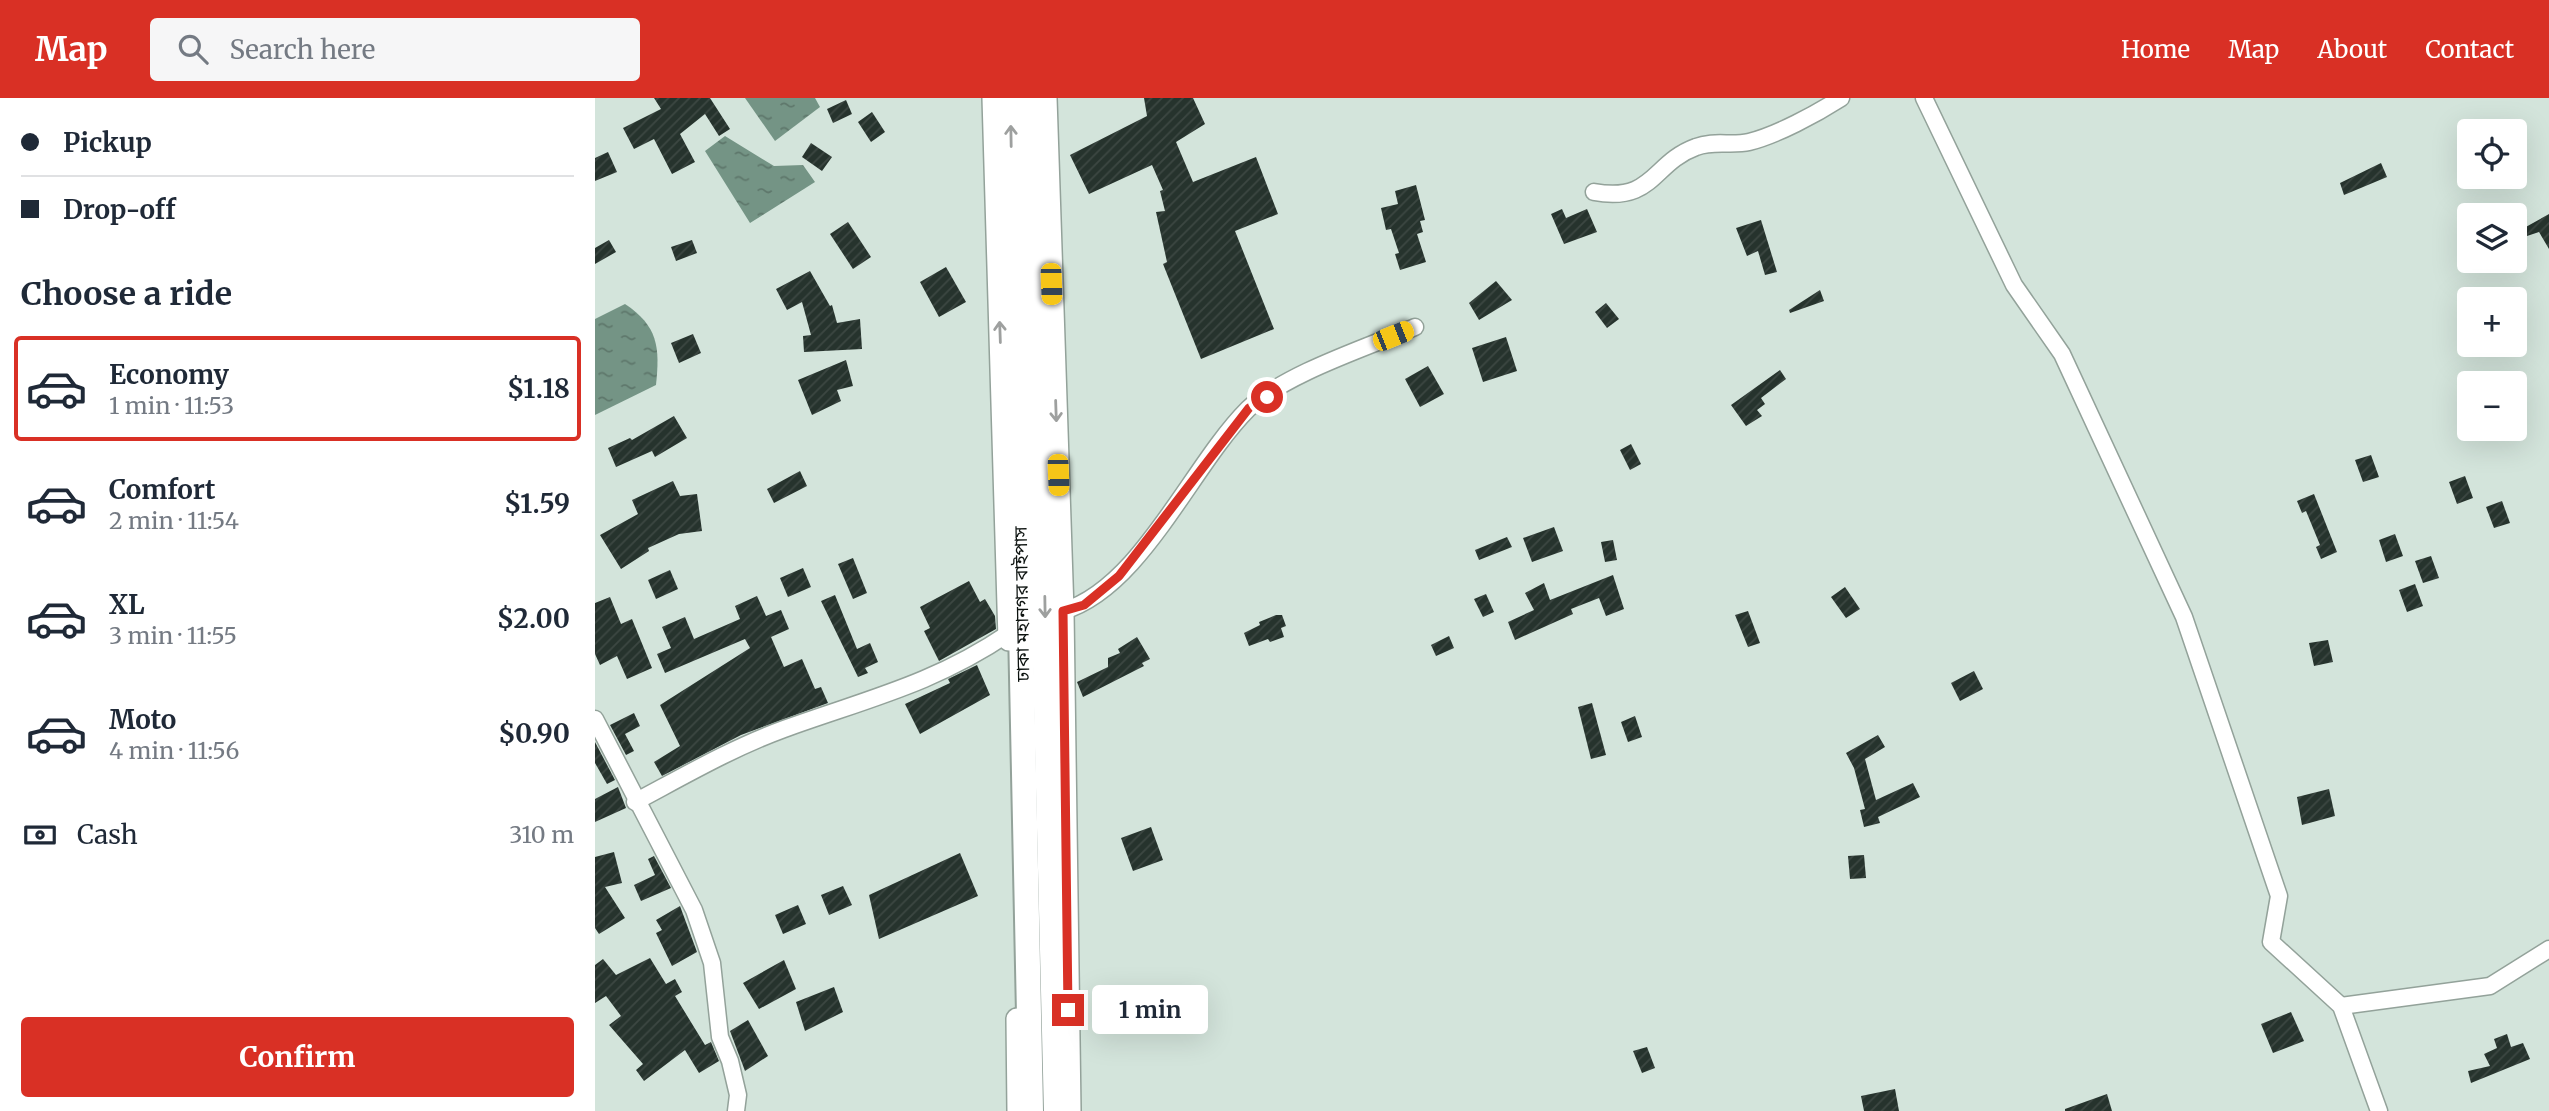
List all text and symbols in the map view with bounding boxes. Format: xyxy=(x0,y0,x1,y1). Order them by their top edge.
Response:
search box xyxy=(150,18,640,81)
text: Map xyxy=(35,29,108,70)
icon: search xyxy=(174,30,212,68)
text: Search here xyxy=(230,33,375,66)
text: Home xyxy=(2121,34,2190,65)
text: Map xyxy=(2228,34,2279,65)
text: About xyxy=(2317,34,2387,65)
text: Contact xyxy=(2425,34,2514,65)
map controls xyxy=(2457,119,2527,441)
button: locate xyxy=(2457,119,2527,189)
one-way arrow xyxy=(1004,125,1018,148)
text: Pickup xyxy=(63,126,152,159)
text: Drop-off xyxy=(63,193,176,226)
button: layers xyxy=(2457,203,2527,273)
car xyxy=(1040,263,1063,305)
text: Choose a ride xyxy=(21,274,232,314)
button: + xyxy=(2457,287,2527,357)
car xyxy=(1370,318,1417,354)
one-way arrow xyxy=(993,321,1006,344)
icon: car xyxy=(25,357,88,420)
text: Economy xyxy=(109,358,229,391)
button: − xyxy=(2457,371,2527,441)
text: $1.18 xyxy=(507,372,570,405)
route start xyxy=(1251,381,1283,413)
text: 1 min · 11:53 xyxy=(109,391,234,420)
one-way arrow xyxy=(1049,399,1062,422)
car xyxy=(1047,454,1070,496)
icon: car xyxy=(25,472,88,535)
text: Comfort xyxy=(109,473,215,506)
text: $1.59 xyxy=(504,487,570,520)
text: 2 min · 11:54 xyxy=(109,506,239,535)
street label: ঢাকা মহানগর বাইপাস xyxy=(1009,525,1034,683)
icon: car xyxy=(25,587,88,650)
text: XL xyxy=(109,588,145,621)
one-way arrow xyxy=(1038,595,1051,618)
text: $2.00 xyxy=(497,602,570,635)
text: 3 min · 11:55 xyxy=(109,621,237,650)
icon: car xyxy=(25,702,88,765)
text: Moto xyxy=(109,703,176,736)
text: $0.90 xyxy=(498,717,570,750)
text: 4 min · 11:56 xyxy=(109,736,239,765)
icon: cash xyxy=(21,816,59,854)
text: Cash xyxy=(77,818,138,851)
text: 310 m xyxy=(509,820,574,849)
callout: 1 min xyxy=(1093,986,1208,1034)
route end xyxy=(1052,994,1084,1026)
text: 1 min xyxy=(1119,995,1181,1024)
button: Confirm xyxy=(21,1017,574,1097)

